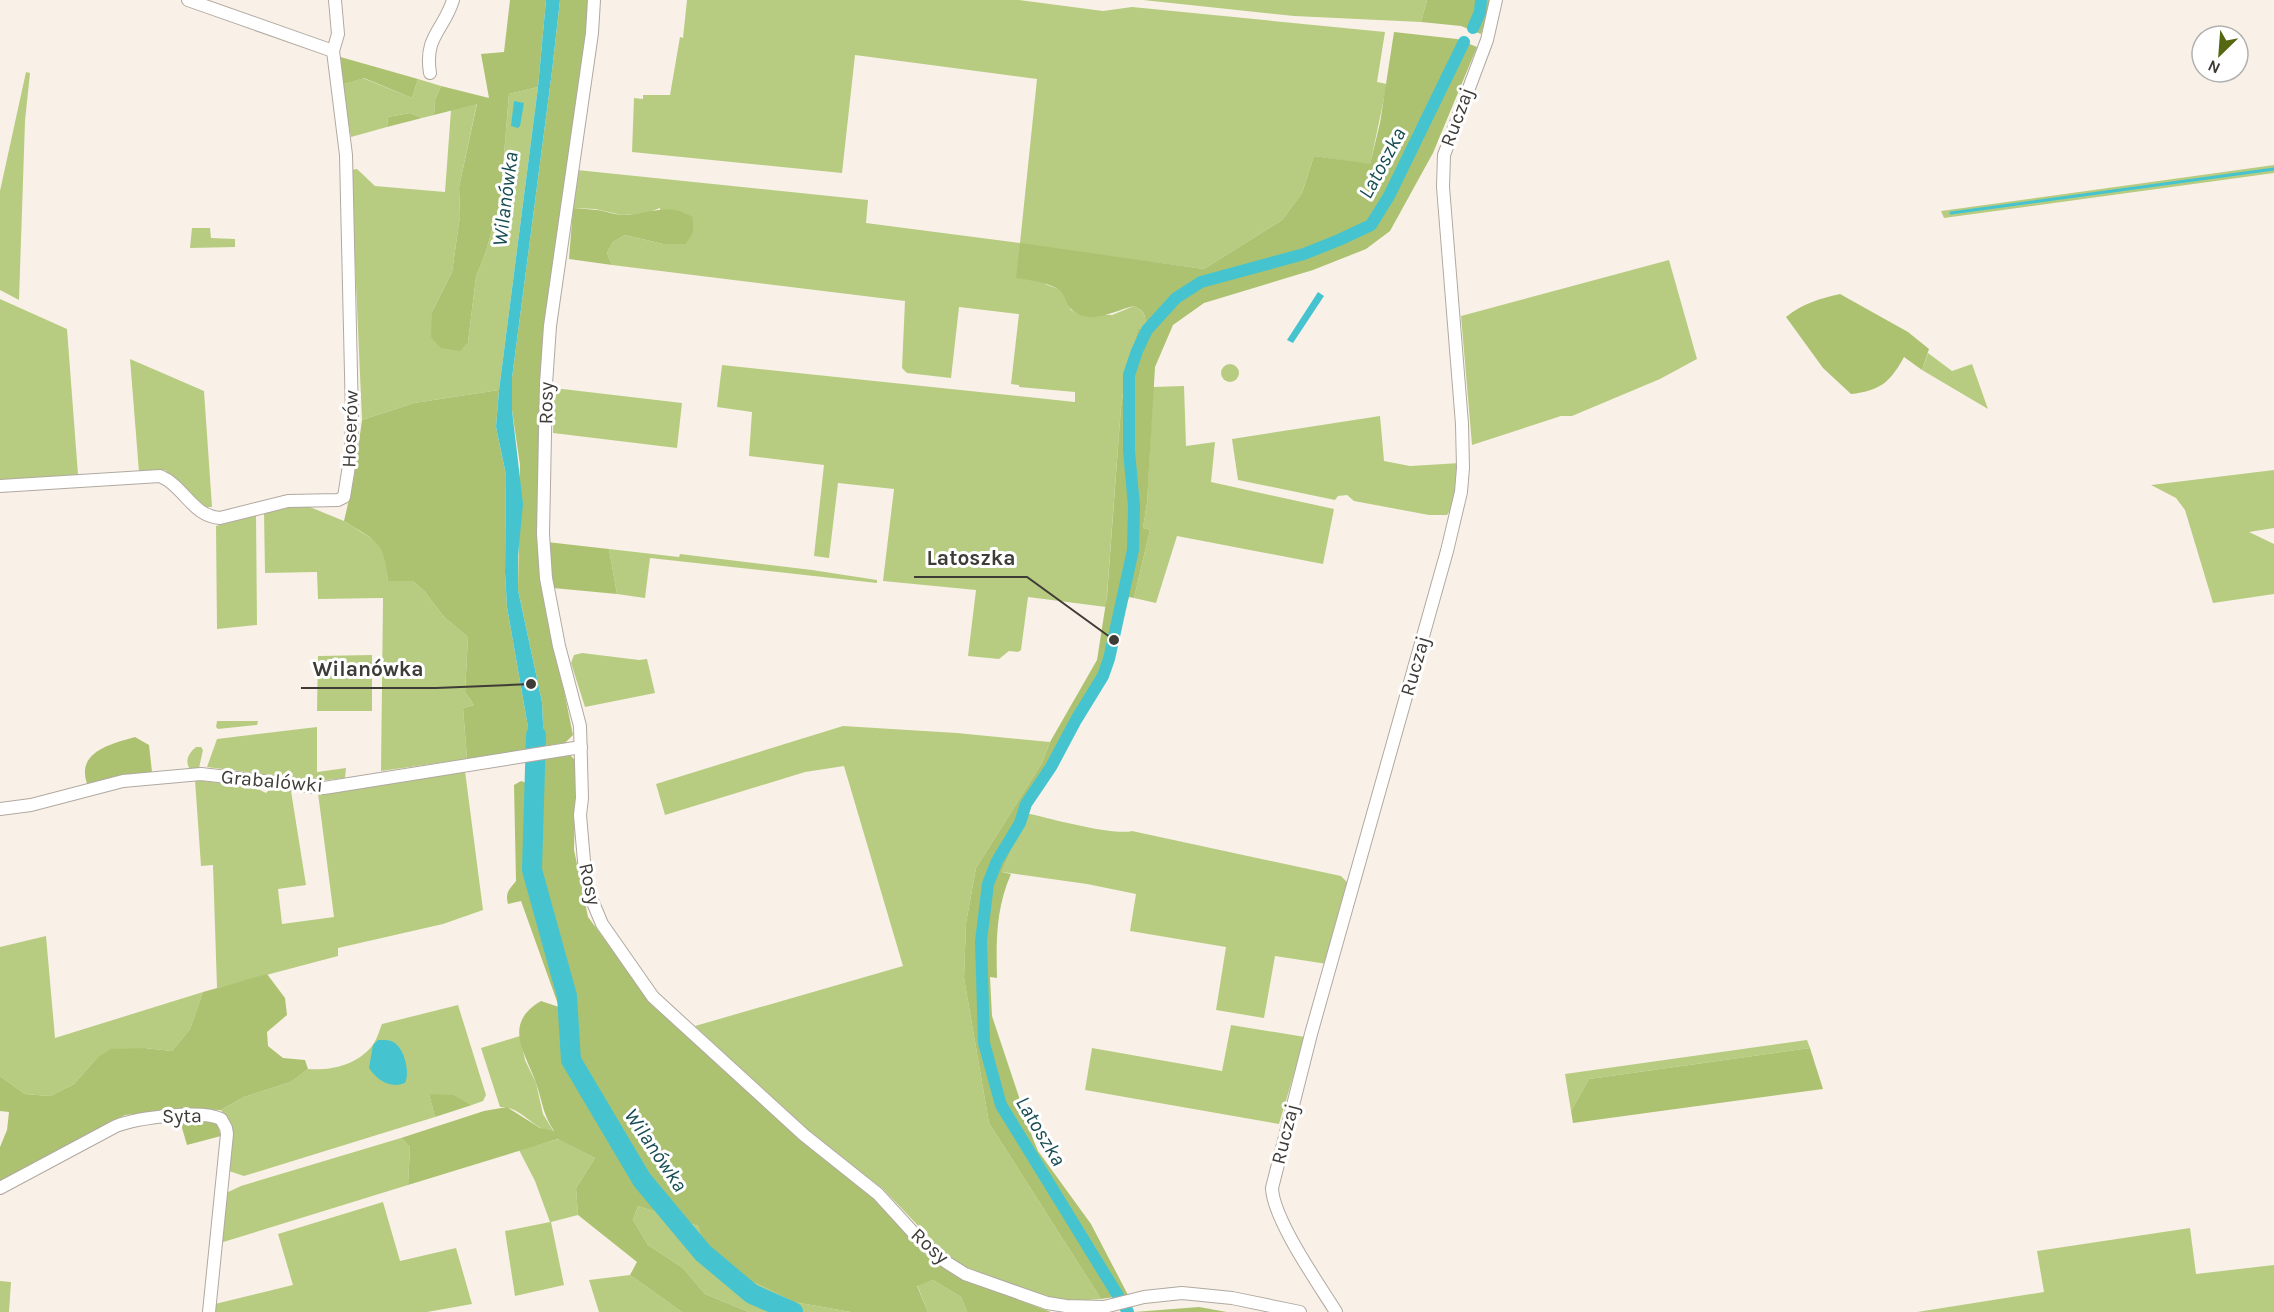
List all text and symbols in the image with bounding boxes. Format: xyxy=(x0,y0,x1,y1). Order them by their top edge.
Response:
north arrow xyxy=(2190,24,2250,84)
text: N xyxy=(2205,56,2223,78)
street label: Ruczaj xyxy=(1436,84,1478,150)
water label: Latoszka xyxy=(1353,123,1411,203)
water label: Wilanówka xyxy=(487,150,523,248)
street label: Rosy xyxy=(534,381,558,425)
street label: Hoserów xyxy=(337,389,363,468)
callout: Latoszka xyxy=(914,538,1027,577)
text: Latoszka xyxy=(926,546,1016,570)
street label: Ruczaj xyxy=(1395,633,1435,699)
callout: Wilanówka xyxy=(301,649,436,688)
text: Wilanówka xyxy=(312,657,424,681)
street label: Grabalówki xyxy=(220,765,324,797)
street label: Rosy xyxy=(574,861,606,907)
water label: Latoszka xyxy=(1011,1092,1071,1170)
street label: Ruczaj xyxy=(1266,1101,1304,1167)
street label: Syta xyxy=(162,1104,202,1128)
water label: Wilanówka xyxy=(619,1104,693,1196)
street label: Rosy xyxy=(906,1223,954,1269)

